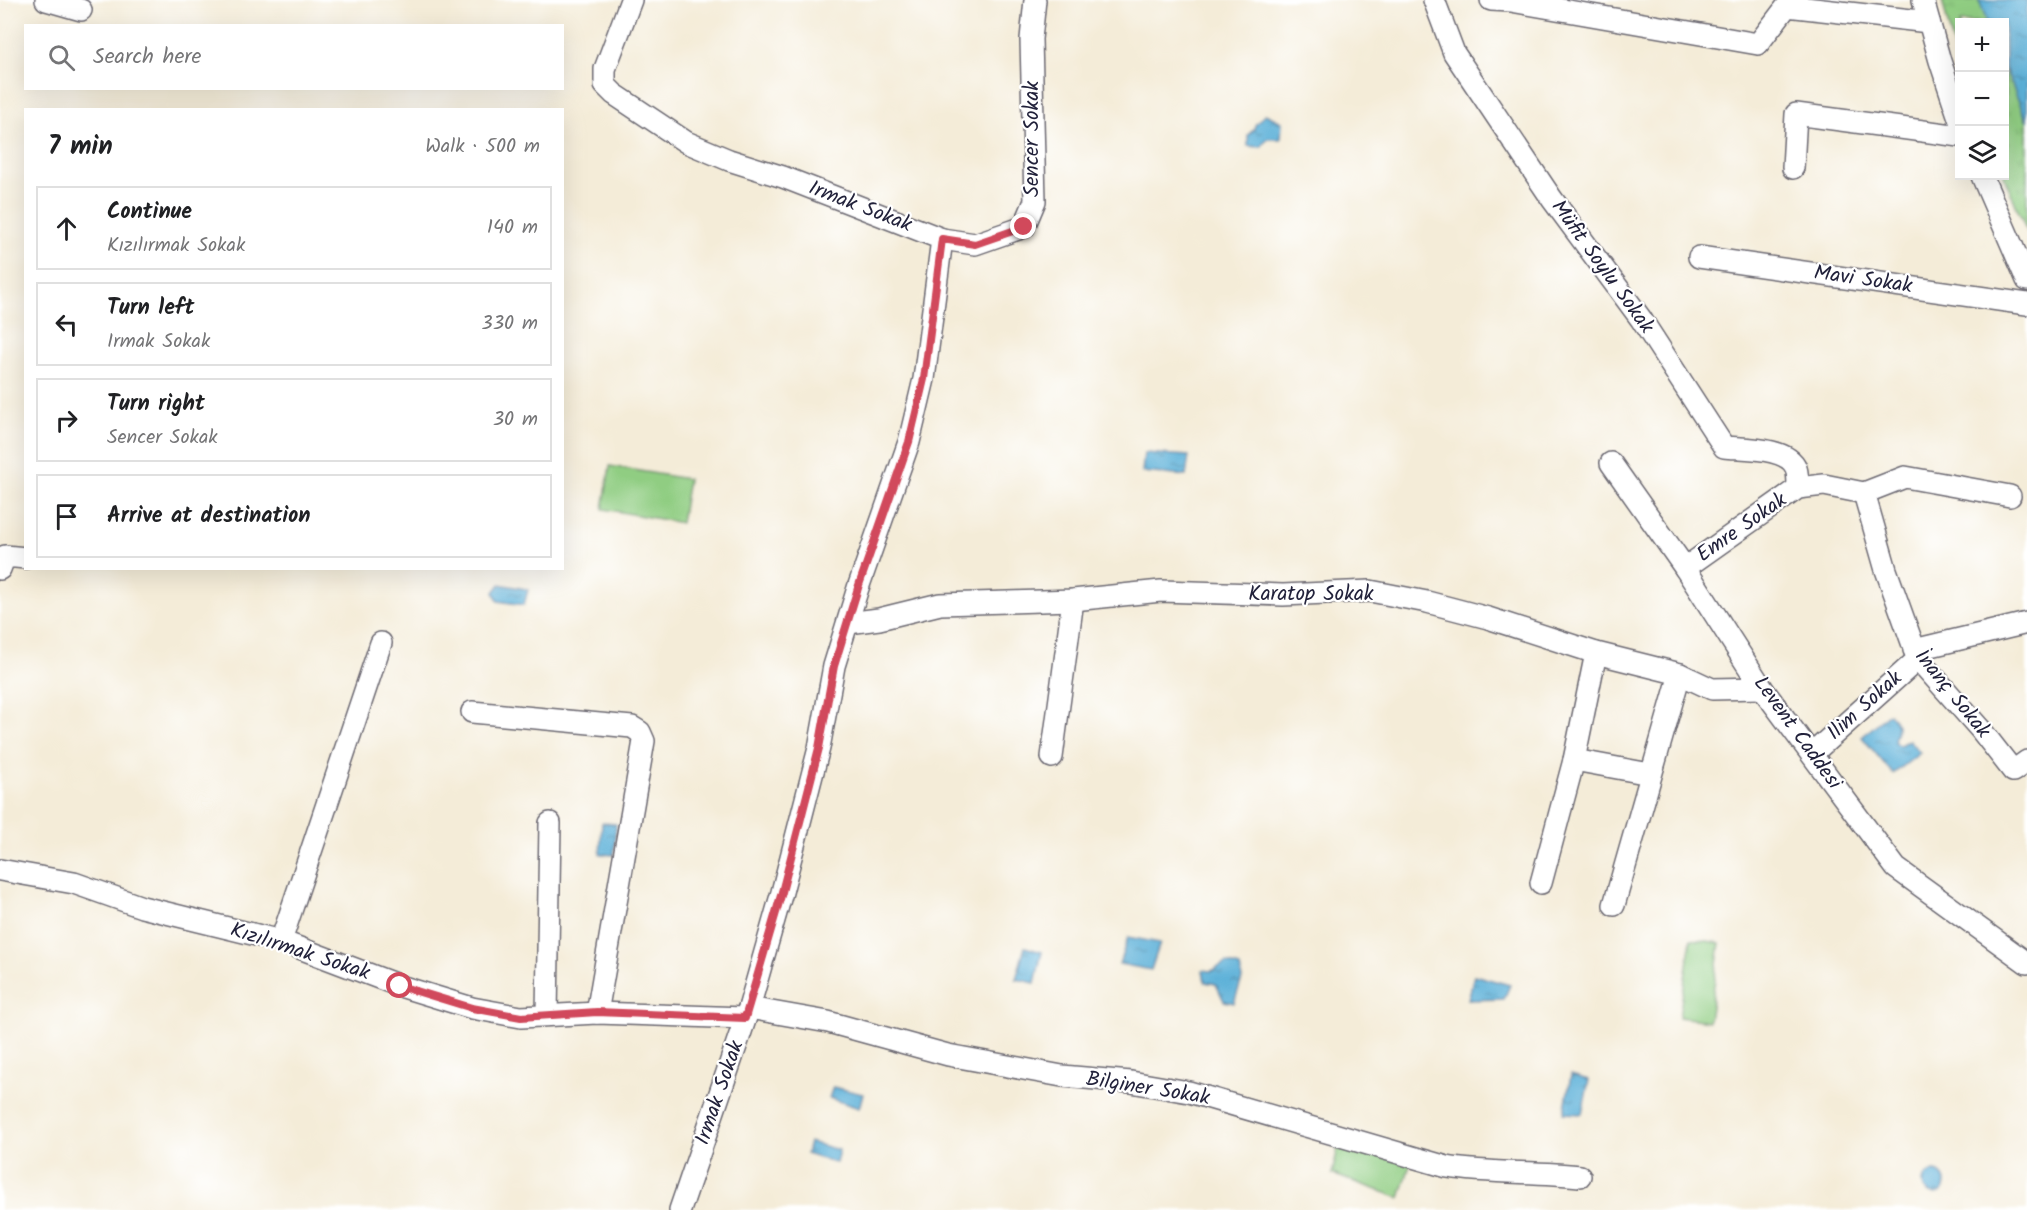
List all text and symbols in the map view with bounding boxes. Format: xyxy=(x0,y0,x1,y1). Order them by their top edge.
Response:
map controls xyxy=(1955,18,2009,180)
button: + xyxy=(1955,18,2009,72)
search box xyxy=(24,24,564,90)
text: Search here xyxy=(93,40,201,75)
icon: search xyxy=(45,41,78,74)
button: − xyxy=(1955,72,2009,126)
street label: Sencer Sokak xyxy=(1016,81,1049,197)
text: 7 min xyxy=(48,126,113,168)
button: layers xyxy=(1955,126,2009,180)
text: Walk · 500 m xyxy=(425,131,540,163)
street label: Irmak Sokak xyxy=(803,172,917,242)
street label: Müfit Soylu Sokak xyxy=(1542,193,1662,341)
text: Continue xyxy=(107,195,192,230)
icon: ahead xyxy=(50,212,83,245)
text: 140 m xyxy=(487,212,538,244)
route end xyxy=(1010,213,1036,239)
text: Kızılırmak Sokak xyxy=(107,230,245,262)
street label: Mavi Sokak xyxy=(1812,257,1914,303)
text: Turn left xyxy=(107,291,194,326)
icon: left xyxy=(50,308,83,341)
text: 330 m xyxy=(481,308,538,340)
text: Irmak Sokak xyxy=(107,326,210,358)
text: Turn right xyxy=(107,387,205,422)
icon: right xyxy=(50,404,83,437)
text: 30 m xyxy=(493,404,538,436)
text: Sencer Sokak xyxy=(107,422,218,454)
street label: Emre Sokak xyxy=(1690,485,1794,571)
text: Arrive at destination xyxy=(107,499,310,534)
icon: arrive xyxy=(50,500,83,533)
street label: Karatop Sokak xyxy=(1248,578,1374,611)
street label: İnanç Sokak xyxy=(1906,642,1999,746)
street label: Ilim Sokak xyxy=(1820,663,1910,749)
street label: Levent Caddesi xyxy=(1744,669,1850,798)
street label: Kızılırmak Sokak xyxy=(226,914,374,990)
route start xyxy=(386,972,412,998)
street label: Irmak Sokak xyxy=(687,1036,753,1150)
street label: Bilginer Sokak xyxy=(1084,1063,1212,1115)

